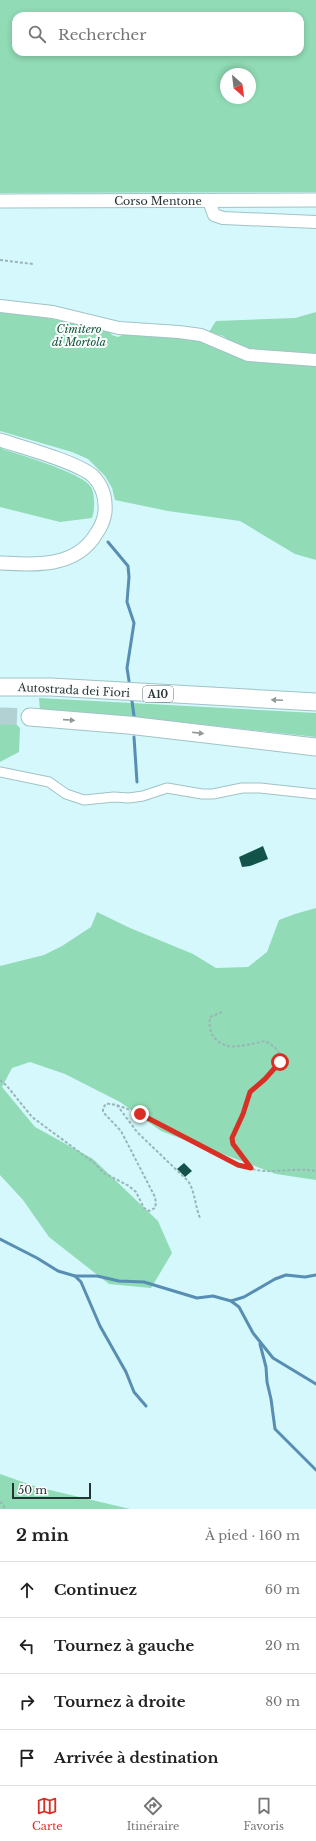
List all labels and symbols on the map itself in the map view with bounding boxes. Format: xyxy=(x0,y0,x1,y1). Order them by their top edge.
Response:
north arrow xyxy=(220,68,256,104)
street label: Corso Mentone xyxy=(114,194,202,208)
park label: Cimitero di Mortola xyxy=(52,322,106,349)
street label: Autostrada dei Fiori xyxy=(17,680,131,700)
road number: A10 xyxy=(143,686,173,702)
one-way arrow xyxy=(271,697,283,704)
one-way arrow xyxy=(62,717,75,724)
one-way arrow xyxy=(192,730,204,736)
route start xyxy=(271,1053,289,1071)
route end xyxy=(131,1105,149,1123)
scale bar xyxy=(12,1481,91,1500)

